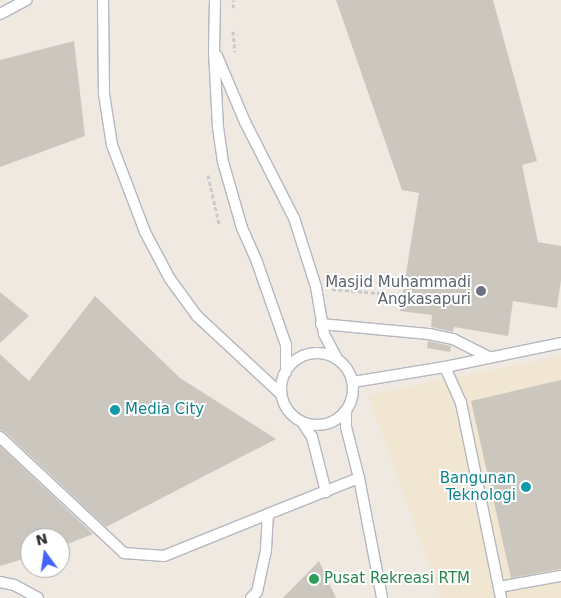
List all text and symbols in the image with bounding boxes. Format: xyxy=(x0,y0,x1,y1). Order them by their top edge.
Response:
place label: Masjid Muhammadi Angkasapuri xyxy=(325,273,471,308)
marker: Masjid Muhammadi Angkasapuri xyxy=(475,285,487,297)
place label: Media City xyxy=(125,401,204,419)
marker: Media City xyxy=(109,404,121,416)
place label: Bangunan Teknologi xyxy=(440,469,516,504)
marker: Bangunan Teknologi xyxy=(520,481,532,493)
north arrow xyxy=(20,528,70,578)
text: N xyxy=(34,530,49,549)
place label: Pusat Rekreasi RTM xyxy=(324,570,470,588)
marker: Pusat Rekreasi RTM xyxy=(308,573,320,585)

